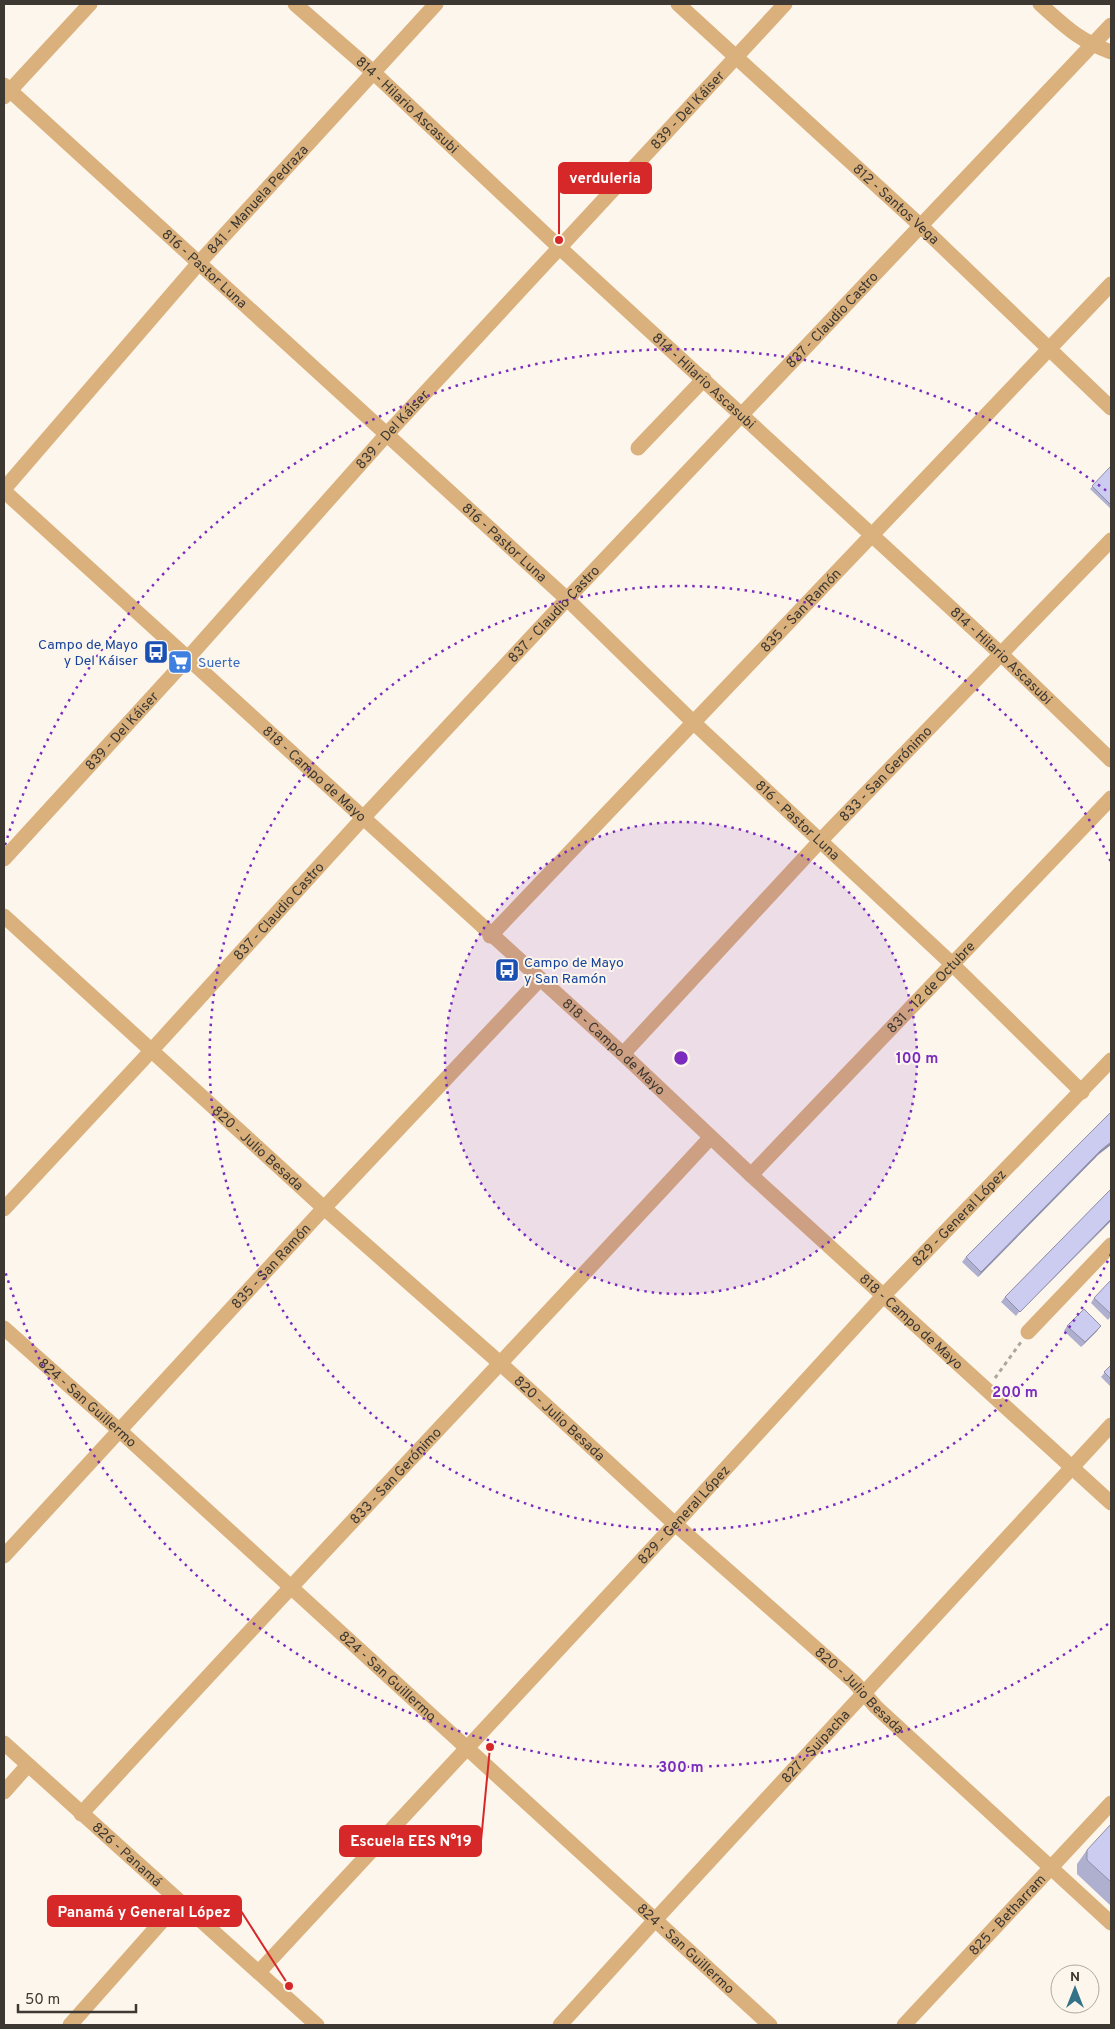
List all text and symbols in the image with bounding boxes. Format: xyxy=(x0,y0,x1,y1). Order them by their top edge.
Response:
street label: 814 - Hilario Ascasubi xyxy=(352,54,461,158)
street label: 839 - Del Káiser xyxy=(648,68,729,154)
street label: 841 - Manuela Pedraza xyxy=(204,142,313,258)
street label: 812 - Santos Vega xyxy=(849,161,942,249)
callout: verduleria xyxy=(559,163,651,193)
text: verduleria xyxy=(569,170,641,189)
street label: 816 - Pastor Luna xyxy=(158,226,250,313)
street label: 837 - Claudio Castro xyxy=(783,269,883,373)
street label: 814 - Hilario Ascasubi xyxy=(648,330,758,433)
street label: 839 - Del Káiser xyxy=(353,387,434,473)
street label: 816 - Pastor Luna xyxy=(458,500,550,586)
street label: 837 - Claudio Castro xyxy=(505,563,604,667)
street label: 835 - San Ramón xyxy=(758,566,845,657)
street label: 814 - Hilario Ascasubi xyxy=(946,604,1055,709)
place label: Campo de Mayo y Del Káiser xyxy=(38,637,139,670)
bus stop icon: Campo de Mayo y Del Káiser xyxy=(143,639,169,665)
supermarket icon: Suerte xyxy=(167,649,193,675)
place label: Suerte xyxy=(198,655,240,672)
street label: 839 - Del Káiser xyxy=(82,688,163,775)
street label: 818 - Campo de Mayo xyxy=(258,723,369,826)
street label: 833 - San Gerónimo xyxy=(836,723,936,826)
street label: 816 - Pastor Luna xyxy=(751,778,843,865)
street label: 837 - Claudio Castro xyxy=(230,859,329,965)
street label: 831 - 12 de Octubre xyxy=(884,939,979,1037)
place label: Campo de Mayo y San Ramón xyxy=(524,955,624,988)
bus stop icon: Campo de Mayo y San Ramón xyxy=(494,957,520,983)
street label: 818 - Campo de Mayo xyxy=(558,996,668,1100)
centre of rings xyxy=(672,1049,690,1067)
text: 100 m xyxy=(896,1050,938,1069)
street label: 820 - Julio Besada xyxy=(208,1103,306,1195)
street label: 829 - General López xyxy=(909,1167,1011,1271)
street label: 835 - San Ramón xyxy=(228,1221,315,1313)
street label: 818 - Campo de Mayo xyxy=(855,1271,966,1374)
street label: 824 - San Guillermo xyxy=(34,1355,140,1452)
street label: 820 - Julio Besada xyxy=(510,1373,608,1465)
text: 200 m xyxy=(992,1384,1038,1403)
street label: 833 - San Gerónimo xyxy=(347,1424,446,1528)
street label: 829 - General López xyxy=(635,1463,734,1569)
street label: 824 - San Guillermo xyxy=(335,1628,439,1726)
street label: 820 - Julio Besada xyxy=(810,1644,907,1738)
street label: 827 - Suipacha xyxy=(778,1707,854,1787)
text: 300 m xyxy=(658,1759,704,1778)
street label: 826 - Panamá xyxy=(88,1819,165,1891)
callout: Escuela EES N°19 xyxy=(340,1826,481,1856)
text: Escuela EES N°19 xyxy=(350,1833,472,1852)
street label: 825 - Betharram xyxy=(966,1871,1050,1960)
callout: Panamá y General López xyxy=(48,1896,241,1926)
street label: 824 - San Guillermo xyxy=(633,1901,738,1998)
text: Panamá y General López xyxy=(57,1904,231,1923)
north arrow xyxy=(1050,1964,1100,2014)
text: N xyxy=(1070,1969,1080,1986)
scale bar xyxy=(18,1982,135,2014)
text: 50 m xyxy=(25,1991,60,2010)

